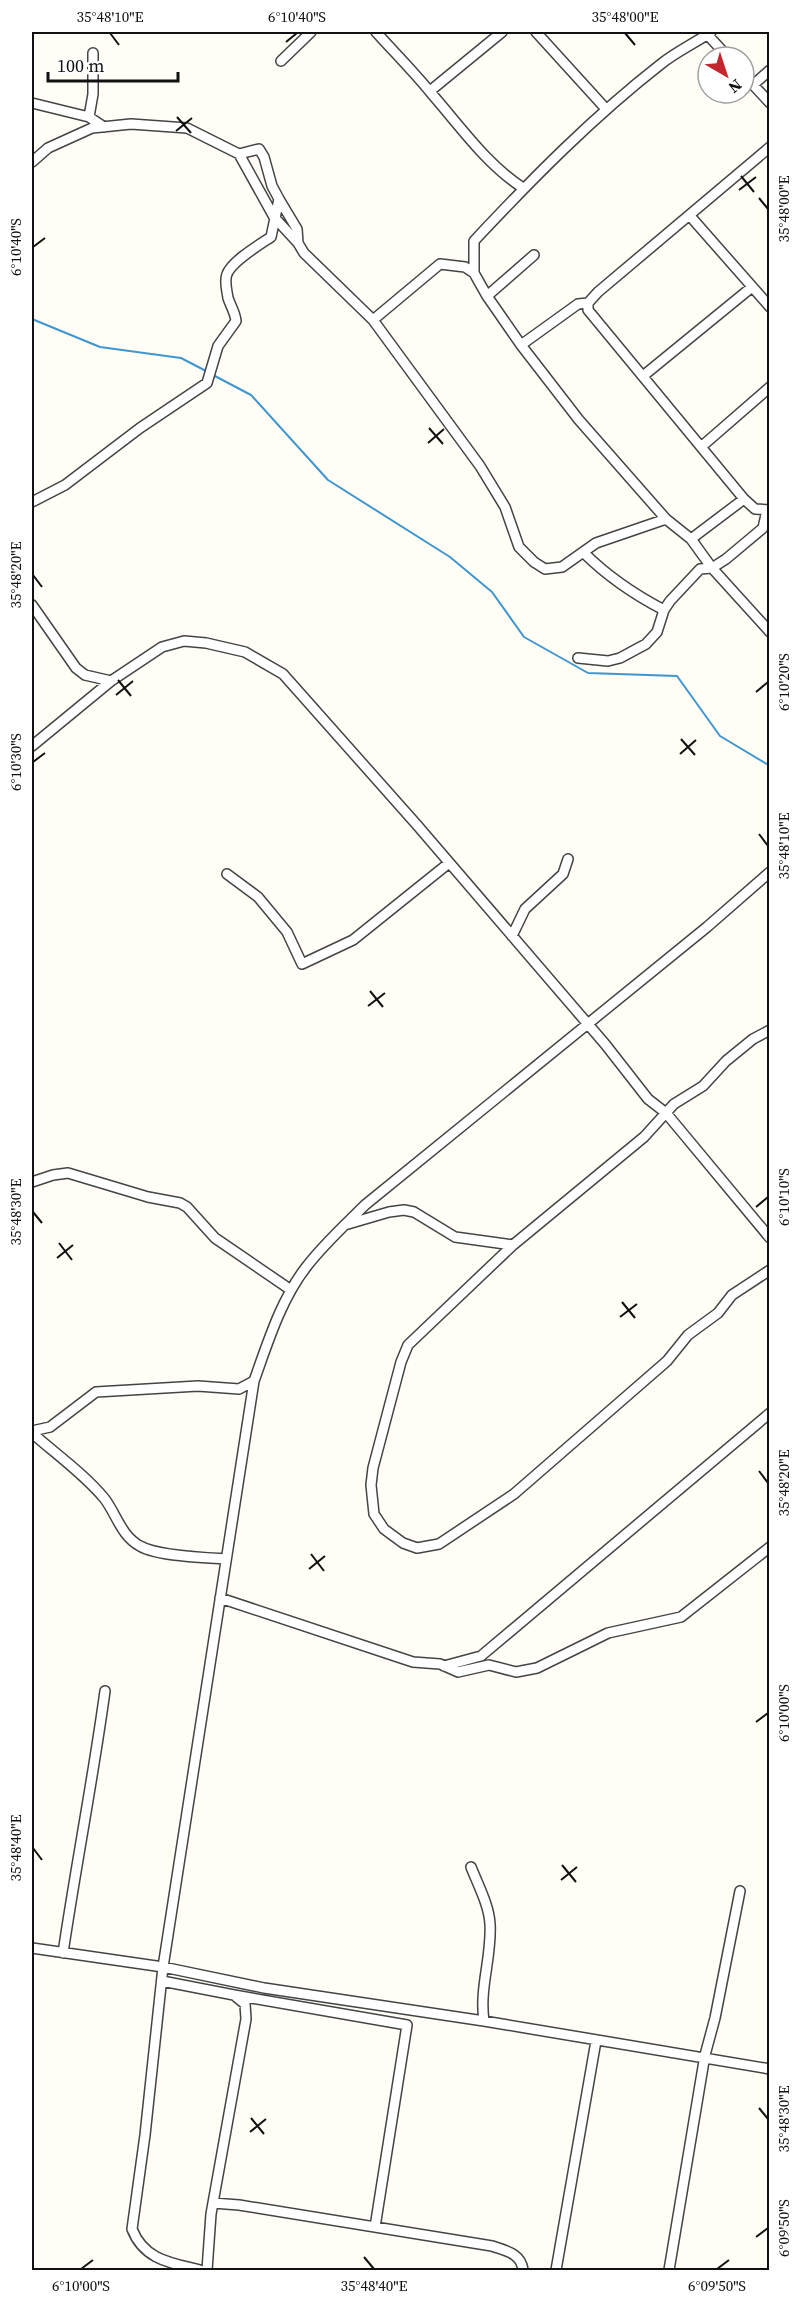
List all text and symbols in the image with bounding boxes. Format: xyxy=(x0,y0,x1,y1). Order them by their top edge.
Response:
text: 35°48'10"E xyxy=(76,6,144,27)
text: 6°10'40"S xyxy=(268,6,326,27)
text: 35°48'00"E xyxy=(591,6,659,27)
scale bar xyxy=(48,45,178,83)
north arrow xyxy=(696,45,756,105)
text: 100 m xyxy=(57,53,104,78)
text: N xyxy=(724,74,747,99)
text: 35°48'00"E xyxy=(773,175,794,243)
text: 6°10'40"S xyxy=(5,218,26,276)
text: 35°48'20"E xyxy=(5,541,26,609)
text: 6°10'20"S xyxy=(773,653,794,711)
text: 6°10'30"S xyxy=(5,733,26,791)
text: 35°48'10"E xyxy=(773,812,794,880)
text: 6°10'10"S xyxy=(773,1168,794,1226)
text: 35°48'30"E xyxy=(5,1178,26,1246)
text: 35°48'20"E xyxy=(773,1449,794,1517)
text: 6°10'00"S xyxy=(773,1684,794,1742)
text: 35°48'40"E xyxy=(5,1814,26,1882)
text: 35°48'30"E xyxy=(773,2085,794,2153)
text: 6°09'50"S xyxy=(773,2199,794,2257)
text: 6°10'00"S xyxy=(52,2275,110,2296)
text: 35°48'40"E xyxy=(340,2275,408,2296)
text: 6°09'50"S xyxy=(688,2275,746,2296)

